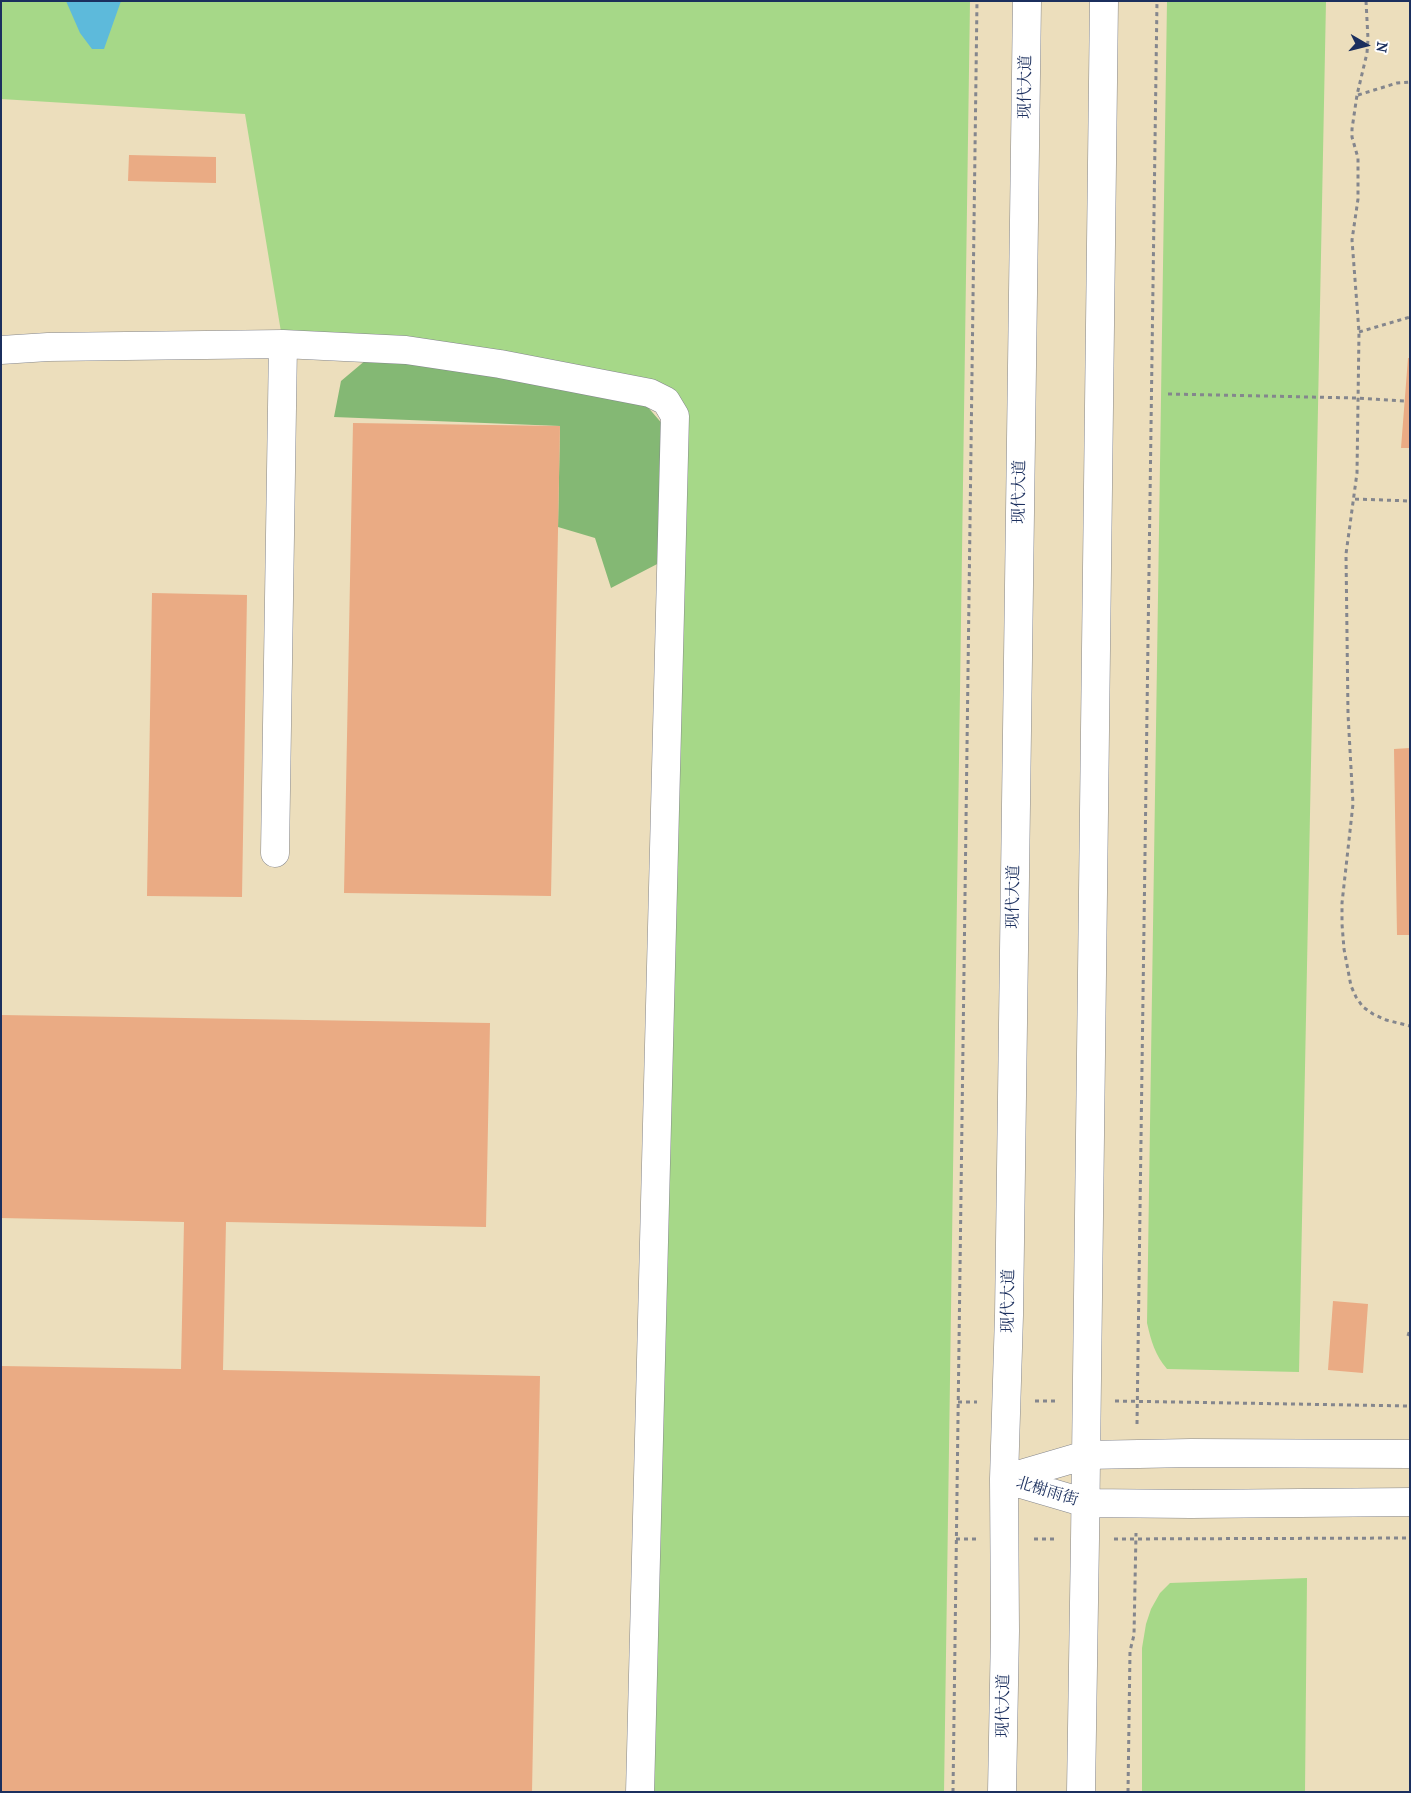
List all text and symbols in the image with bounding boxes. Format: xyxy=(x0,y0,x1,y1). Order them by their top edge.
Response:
north arrow xyxy=(1341,20,1391,70)
text: N xyxy=(1372,41,1391,54)
street label: 现代大道 xyxy=(1016,55,1036,119)
street label: 现代大道 xyxy=(1010,460,1030,524)
street label: 现代大道 xyxy=(1004,865,1024,929)
street label: 现代大道 xyxy=(999,1269,1019,1333)
street label: 北榭雨街 xyxy=(1014,1473,1080,1511)
street label: 现代大道 xyxy=(994,1674,1014,1738)

